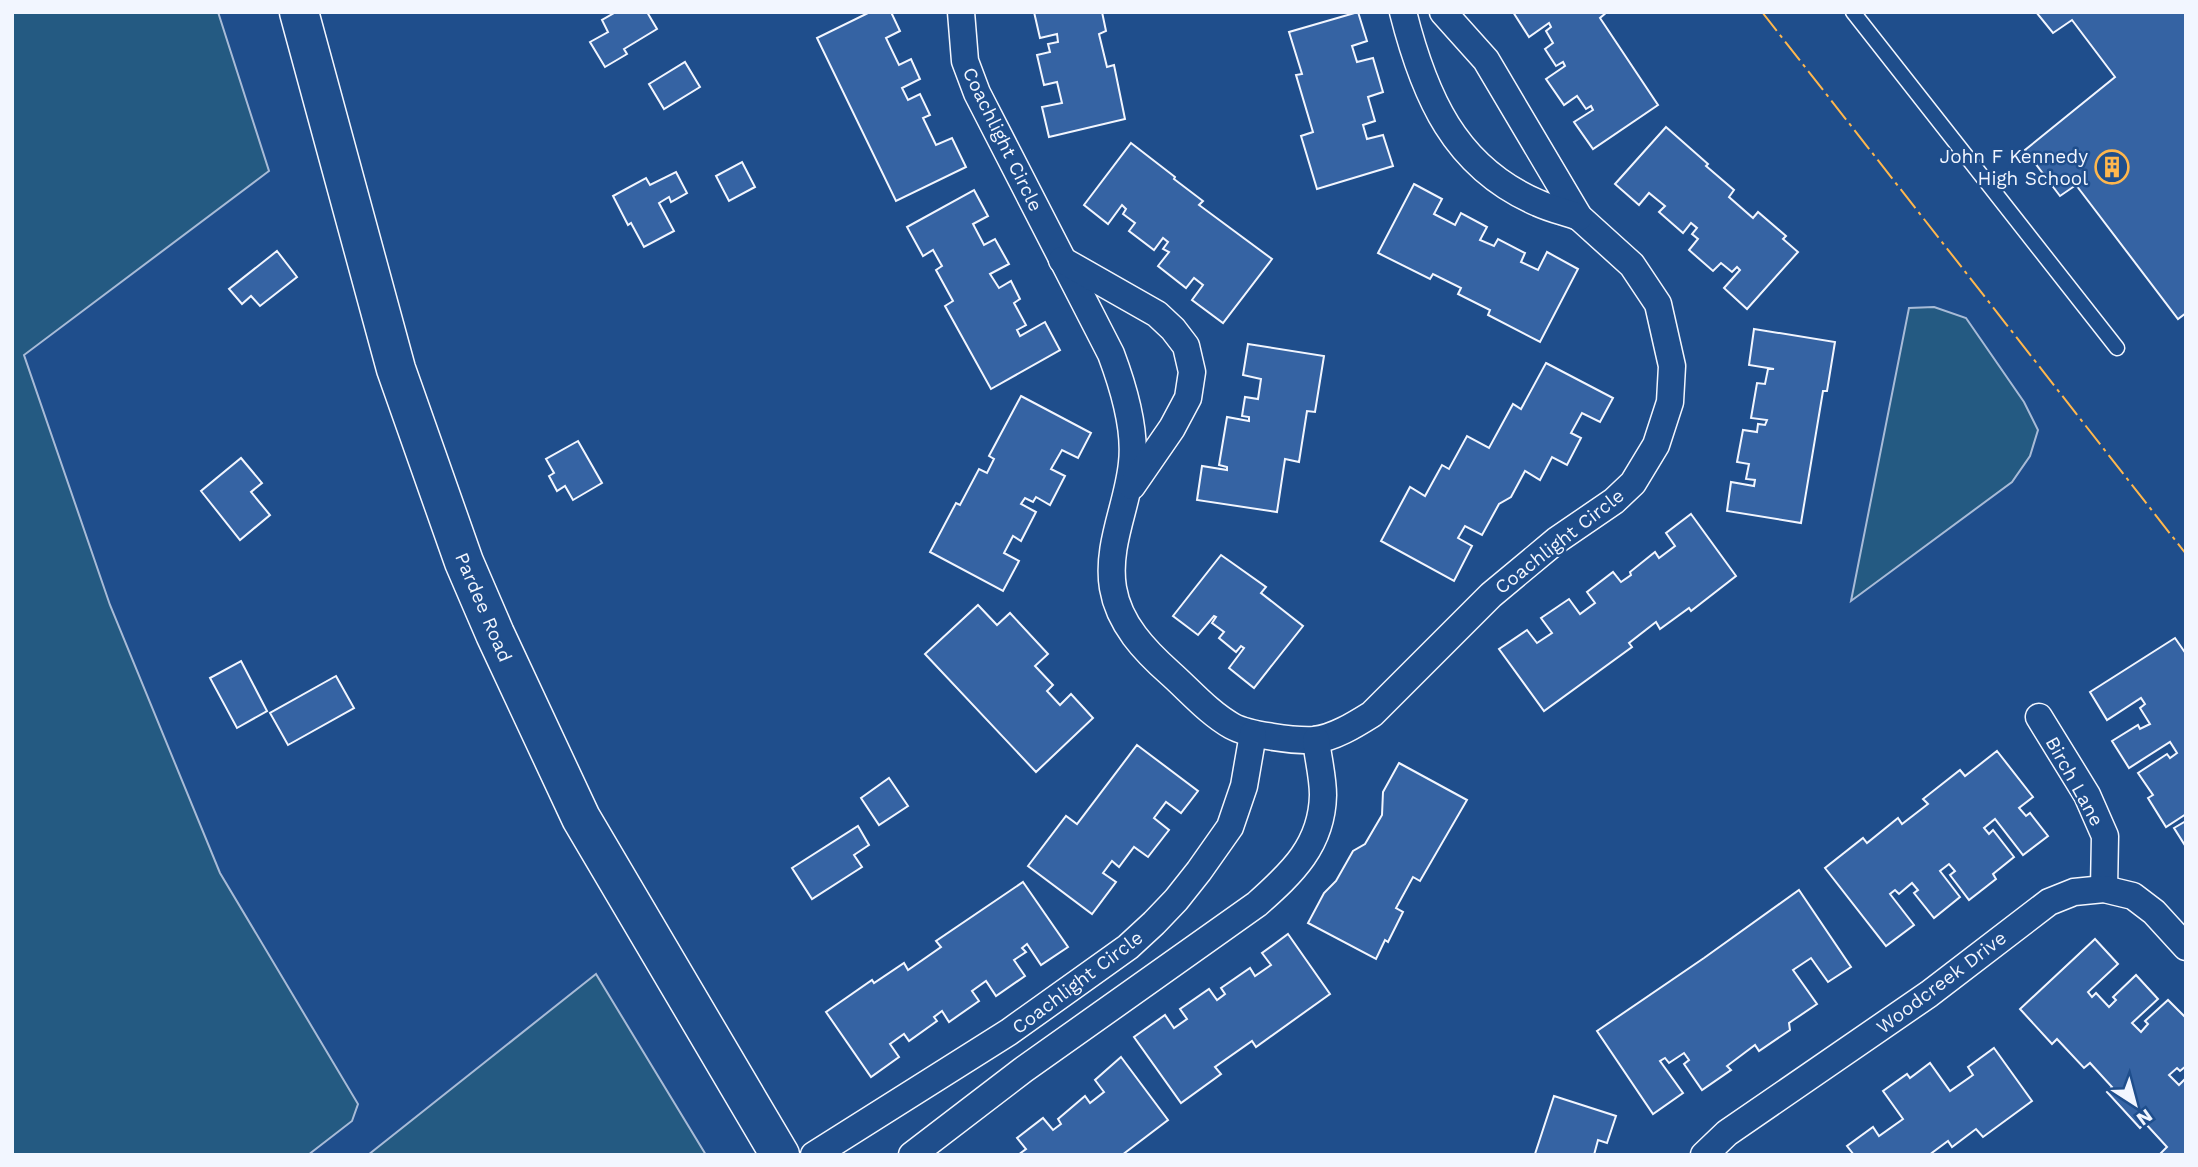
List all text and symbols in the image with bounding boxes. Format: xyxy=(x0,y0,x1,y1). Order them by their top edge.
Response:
street label: Coachlight Circle xyxy=(958,63,1047,215)
place label: John F Kennedy High School xyxy=(1940,145,2088,190)
building icon: John F Kennedy High School xyxy=(2093,148,2131,186)
street label: Coachlight Circle xyxy=(1490,484,1628,599)
street label: Pardee Road xyxy=(450,549,517,665)
street label: Birch Lane xyxy=(2041,733,2109,830)
street label: Coachlight Circle xyxy=(1007,926,1147,1039)
street label: Woodcreek Drive xyxy=(1872,926,2011,1039)
north arrow xyxy=(2100,1069,2170,1139)
text: N xyxy=(2132,1104,2157,1131)

